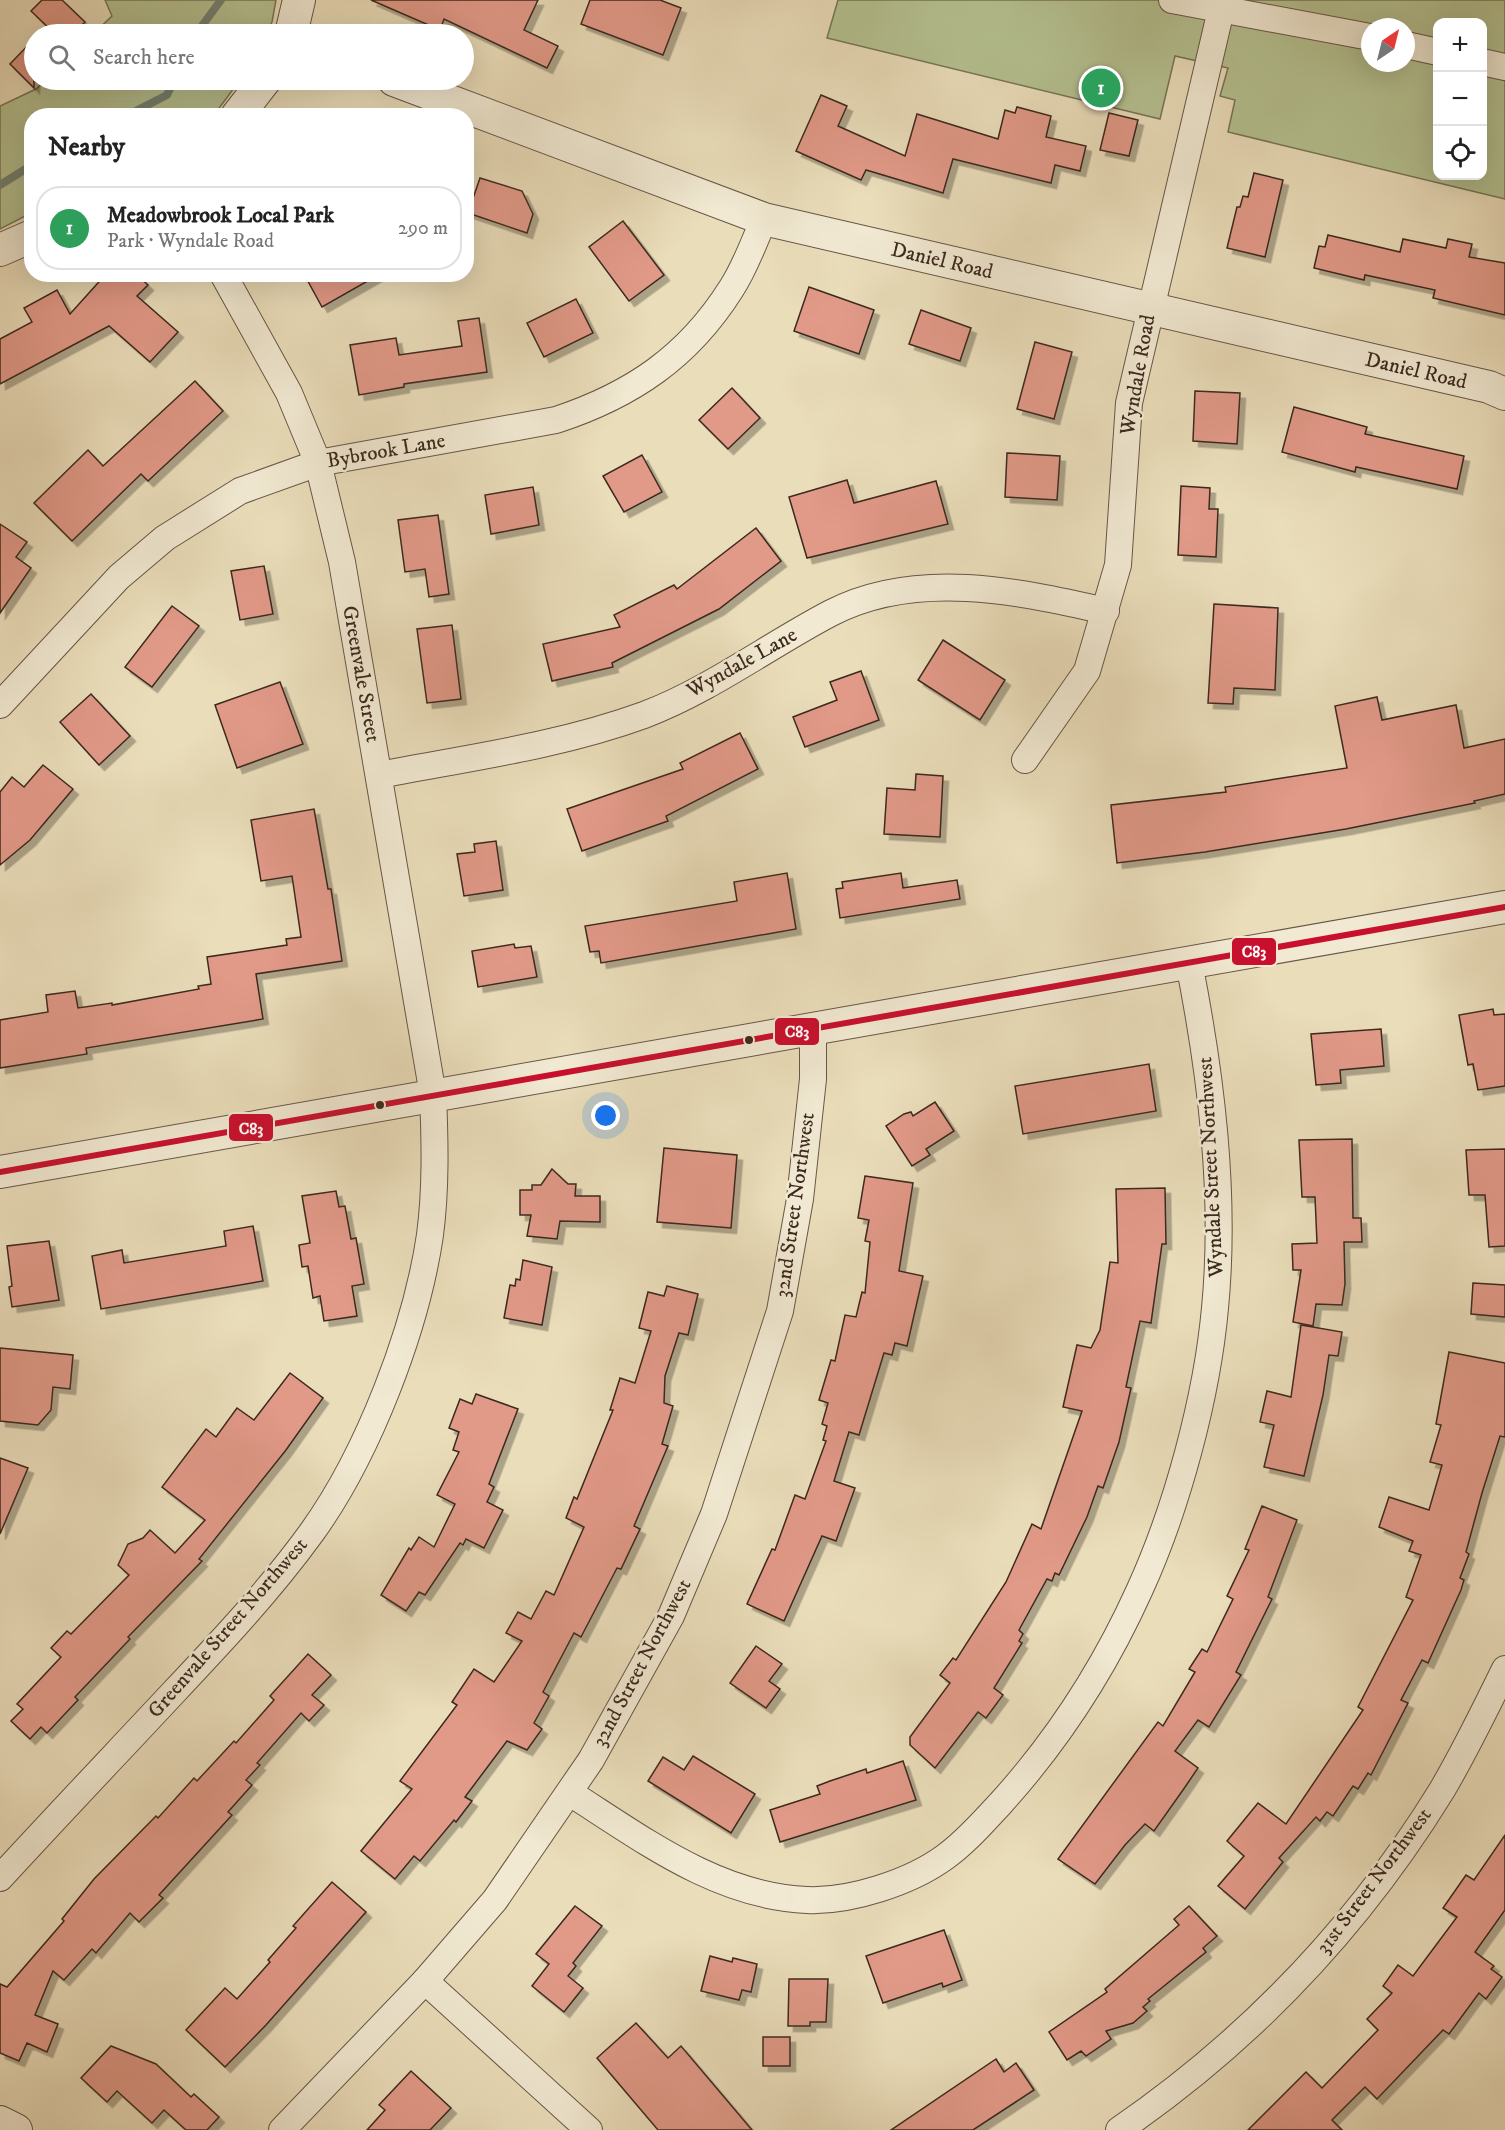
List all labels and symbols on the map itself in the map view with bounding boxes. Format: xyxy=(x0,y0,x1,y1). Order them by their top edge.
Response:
north arrow xyxy=(1361,18,1415,72)
pin: 1 xyxy=(1082,66,1120,110)
street label: Daniel Road xyxy=(888,237,996,285)
street label: Wyndale Road xyxy=(1114,312,1161,438)
street label: Daniel Road xyxy=(1362,347,1470,395)
street label: Bybrook Lane xyxy=(325,428,448,474)
street label: Greenvale Street xyxy=(336,604,386,744)
street label: Wyndale Lane xyxy=(681,622,802,704)
line badge: C83 xyxy=(1231,937,1277,966)
text: C83 xyxy=(1242,942,1266,962)
line badge: C83 xyxy=(774,1017,820,1046)
text: C83 xyxy=(785,1022,809,1042)
unlabelled marker xyxy=(743,1034,755,1046)
street label: Wyndale Street Northwest xyxy=(1192,1056,1230,1279)
unlabelled marker xyxy=(374,1099,386,1111)
your location xyxy=(591,1101,620,1130)
street label: 32nd Street Northwest xyxy=(769,1111,821,1299)
line badge: C83 xyxy=(228,1113,274,1142)
text: C83 xyxy=(239,1119,263,1139)
street label: Greenvale Street Northwest xyxy=(142,1532,314,1724)
street label: 32nd Street Northwest xyxy=(587,1574,697,1751)
street label: 31st Street Northwest xyxy=(1311,1803,1438,1959)

